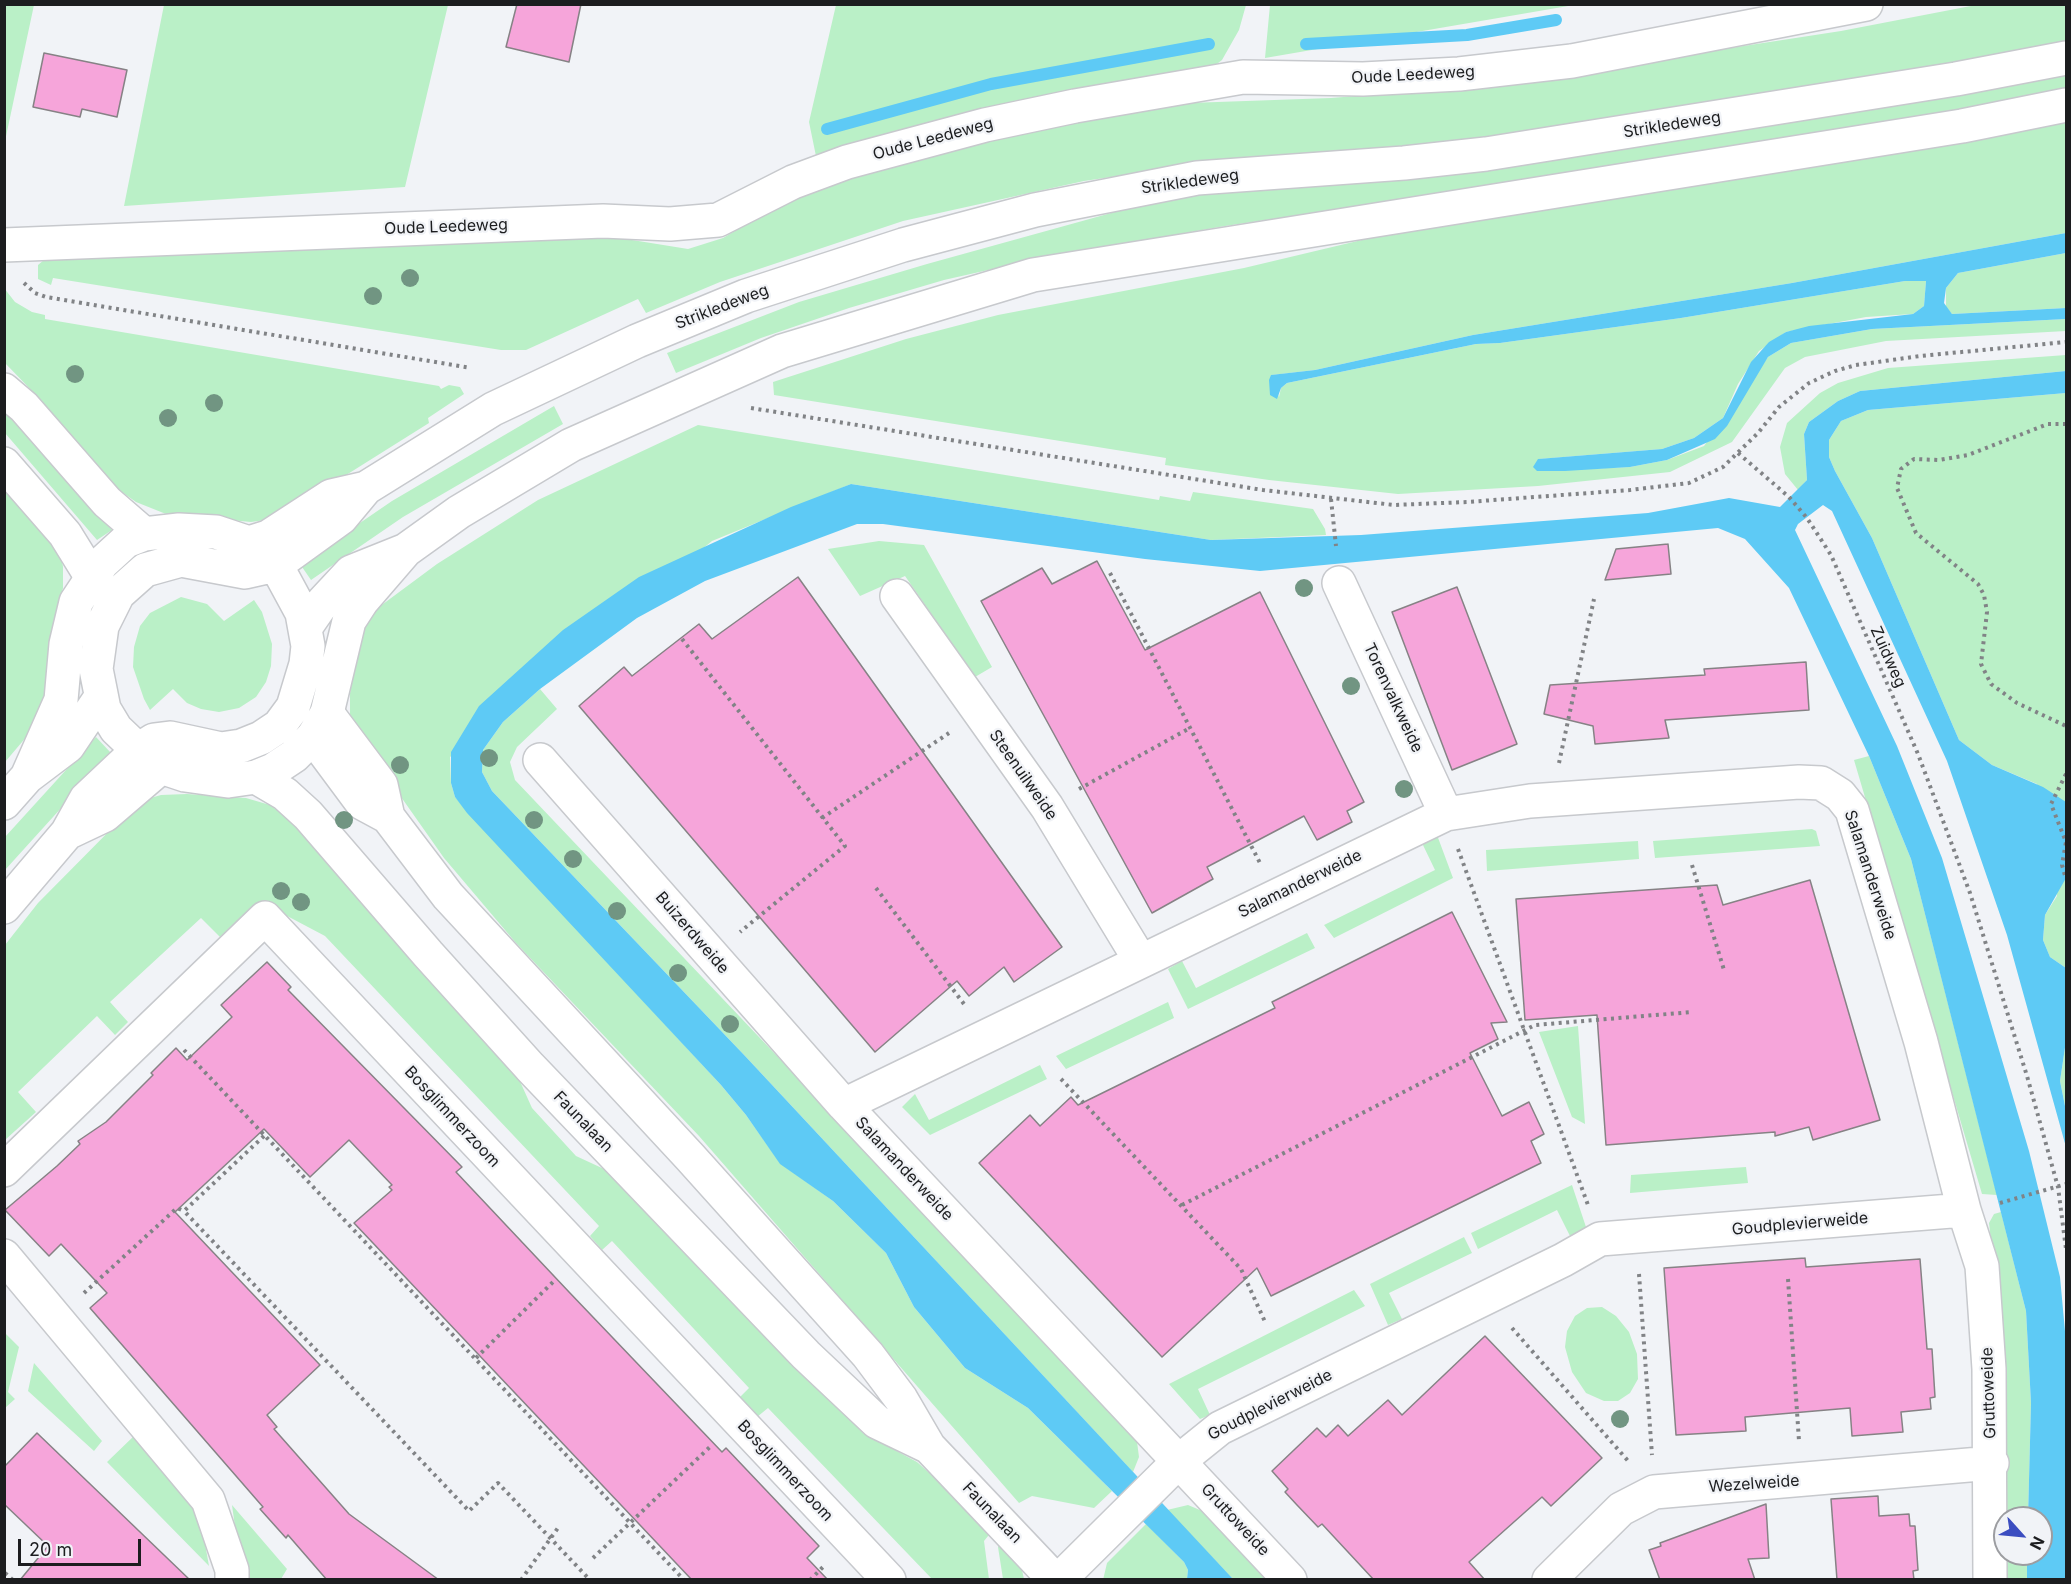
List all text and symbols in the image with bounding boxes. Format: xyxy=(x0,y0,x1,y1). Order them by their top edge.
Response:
street label: Oude Leedeweg xyxy=(1351,62,1475,88)
street label: Strikledeweg xyxy=(1622,108,1722,142)
street label: Oude Leedeweg xyxy=(871,114,995,164)
street label: Strikledeweg xyxy=(1140,166,1240,198)
street label: Oude Leedeweg xyxy=(384,215,508,239)
street label: Strikledeweg xyxy=(673,280,771,334)
street label: Zuidweg xyxy=(1866,623,1910,691)
street label: Torenvalkweide xyxy=(1359,640,1427,756)
street label: Steenuilweide xyxy=(985,726,1061,824)
street label: Salamanderweide xyxy=(1840,808,1900,942)
street label: Salamanderweide xyxy=(1235,846,1365,922)
street label: Buizerdweide xyxy=(651,888,733,978)
street label: Bosglimmerzoom xyxy=(400,1062,504,1172)
street label: Faunalaan xyxy=(549,1088,617,1156)
street label: Salamanderweide xyxy=(851,1113,957,1225)
street label: Goudplevierweide xyxy=(1731,1208,1869,1240)
street label: Gruttoweide xyxy=(1978,1347,2000,1439)
street label: Goudplevierweide xyxy=(1205,1365,1335,1445)
street label: Bosglimmerzoom xyxy=(733,1416,837,1526)
street label: Wezelweide xyxy=(1708,1471,1800,1497)
street label: Faunalaan xyxy=(958,1479,1026,1547)
street label: Gruttoweide xyxy=(1197,1480,1273,1560)
north arrow xyxy=(1993,1506,2053,1566)
scale bar xyxy=(21,1527,144,1565)
text: N xyxy=(2026,1533,2049,1553)
text: 20 m xyxy=(29,1539,72,1560)

